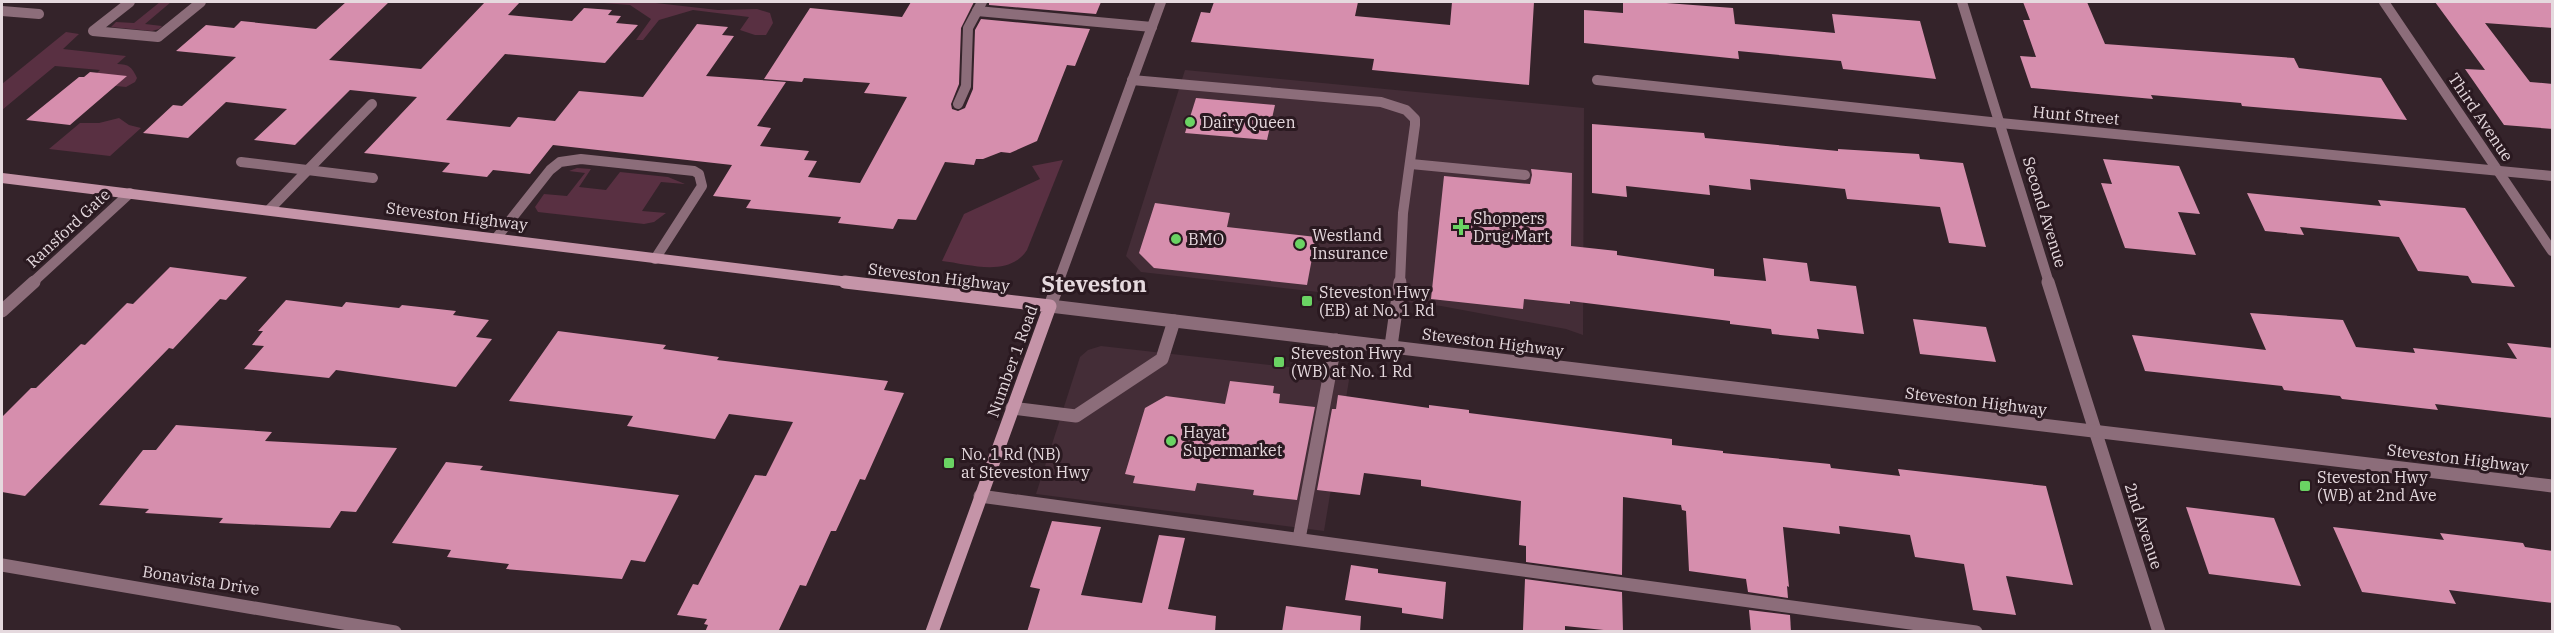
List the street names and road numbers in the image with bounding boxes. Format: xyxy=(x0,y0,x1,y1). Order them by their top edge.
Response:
street label: Third Avenue xyxy=(2444,69,2518,165)
street label: Hunt Street xyxy=(2032,101,2121,129)
street label: Second Avenue xyxy=(2019,154,2071,270)
street label: Ransford Gate xyxy=(22,184,114,272)
street label: Steveston Highway xyxy=(385,197,529,235)
street label: Steveston Highway xyxy=(867,258,1011,296)
street label: Number 1 Road xyxy=(982,302,1042,420)
street label: Steveston Highway xyxy=(1421,323,1565,361)
street label: Steveston Highway xyxy=(1904,382,2048,420)
street label: Steveston Highway xyxy=(2386,439,2530,477)
street label: 2nd Avenue xyxy=(2121,480,2167,572)
street label: Bonavista Drive xyxy=(141,561,261,599)

